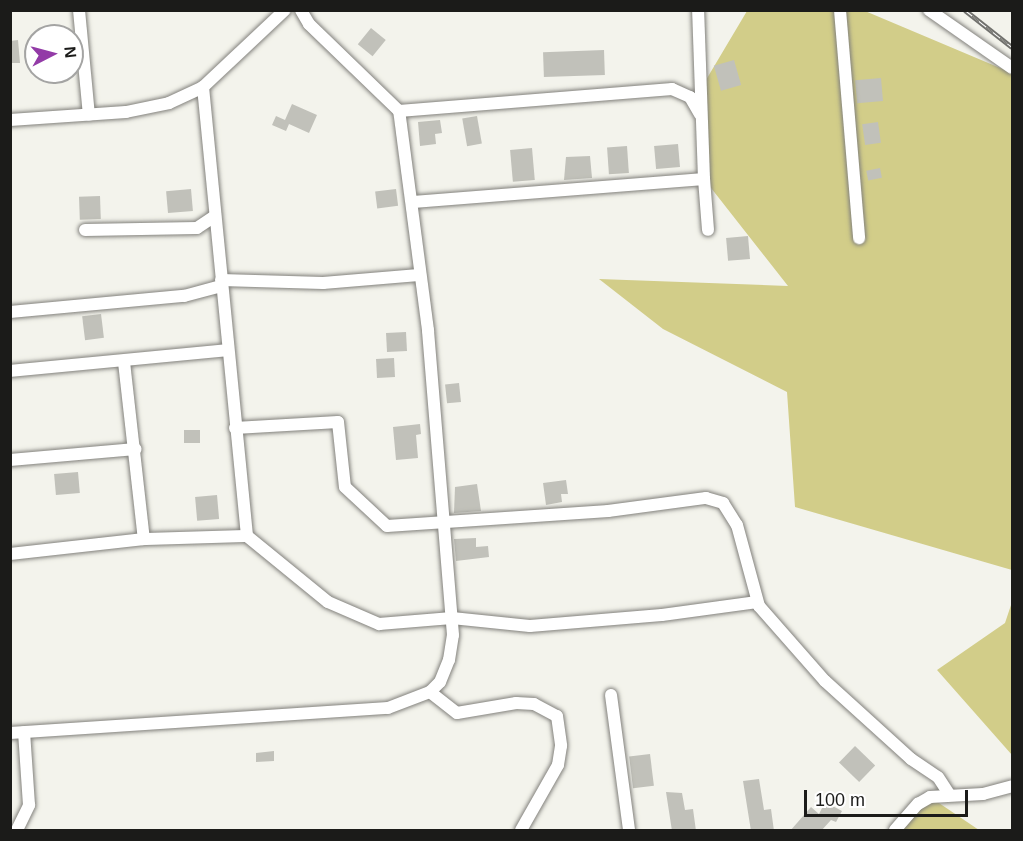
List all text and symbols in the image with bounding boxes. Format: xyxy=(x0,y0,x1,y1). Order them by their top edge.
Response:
north arrow xyxy=(24,24,84,84)
text: N xyxy=(61,46,79,59)
scale bar xyxy=(807,778,970,816)
text: 100 m xyxy=(815,790,865,810)

